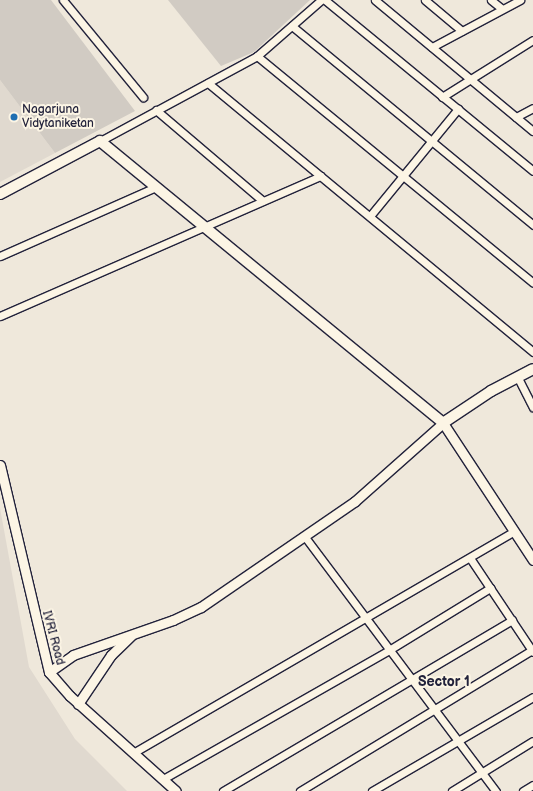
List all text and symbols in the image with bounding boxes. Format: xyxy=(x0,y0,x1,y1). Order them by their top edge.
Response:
place label: Nagarjuna Vidytaniketan xyxy=(22,103,94,131)
marker: Nagarjuna Vidytaniketan xyxy=(9,112,19,122)
street label: IVRI Road xyxy=(39,609,67,667)
district label: Sector 1 xyxy=(418,674,470,690)

